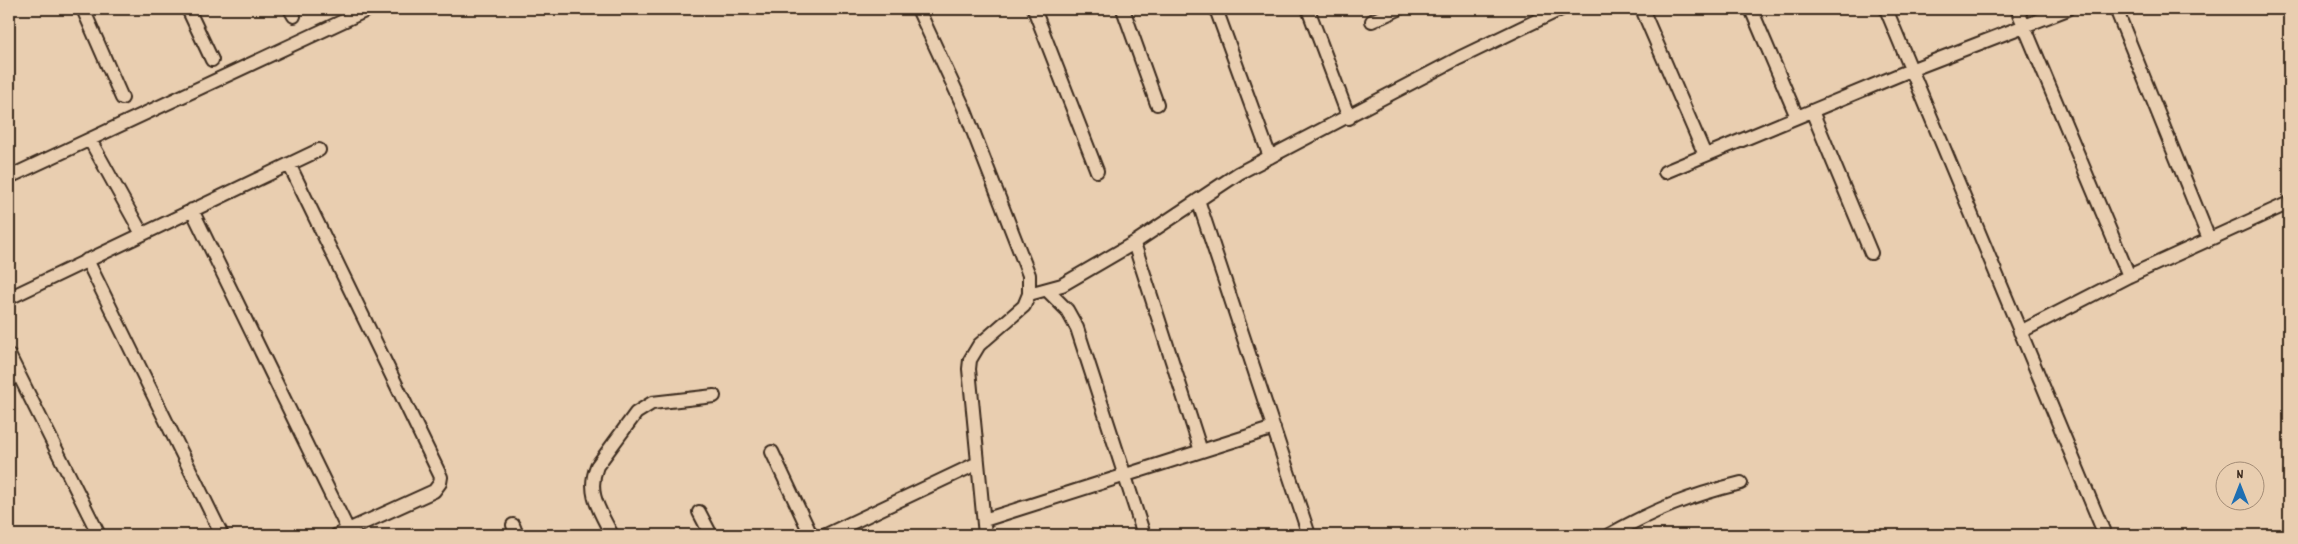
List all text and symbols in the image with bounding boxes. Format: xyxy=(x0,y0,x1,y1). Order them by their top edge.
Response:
north arrow xyxy=(2216,462,2266,512)
text: N xyxy=(2237,465,2244,485)

